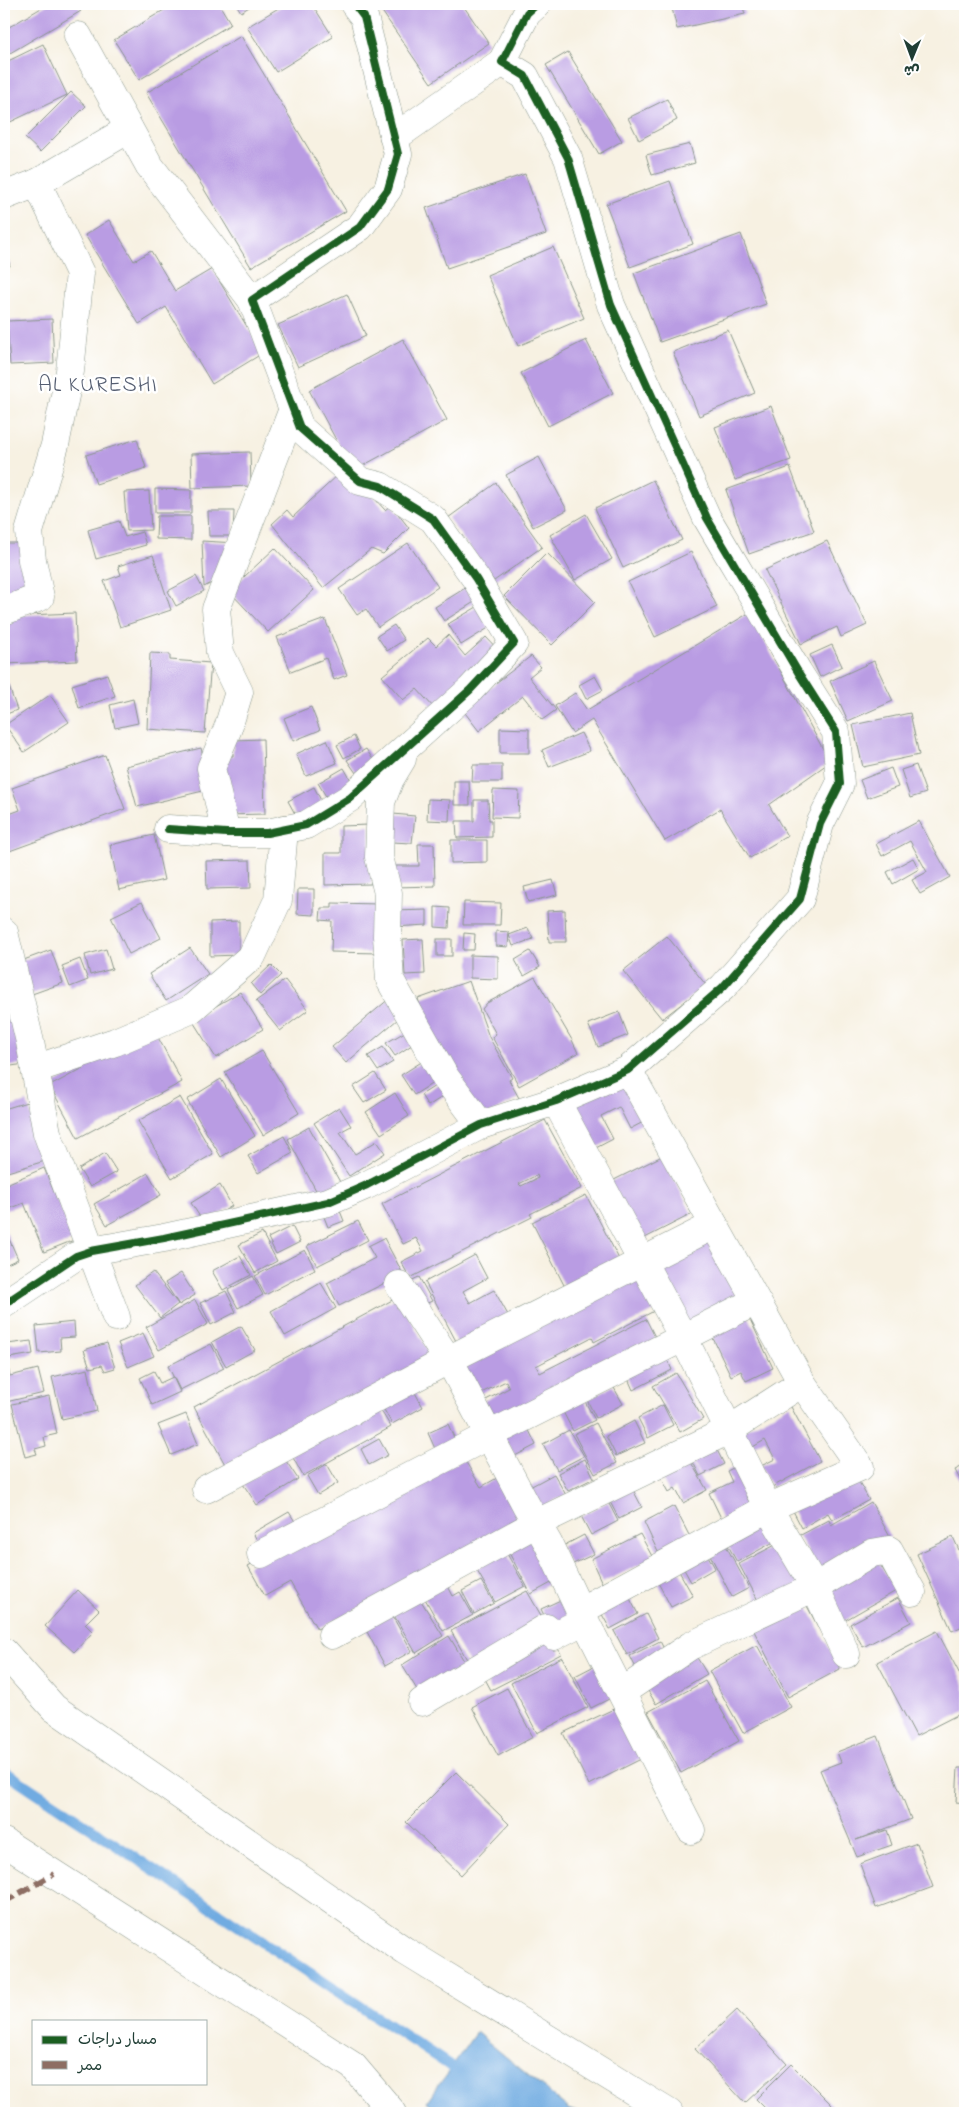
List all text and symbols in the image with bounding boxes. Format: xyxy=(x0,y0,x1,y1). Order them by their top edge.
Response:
north arrow xyxy=(886,32,936,82)
text: ش xyxy=(904,59,920,80)
district label: AL KURESHI xyxy=(38,370,158,402)
legend xyxy=(32,2020,208,2084)
text: مسار دراجات xyxy=(78,2029,157,2051)
text: ممر xyxy=(76,2055,102,2077)

